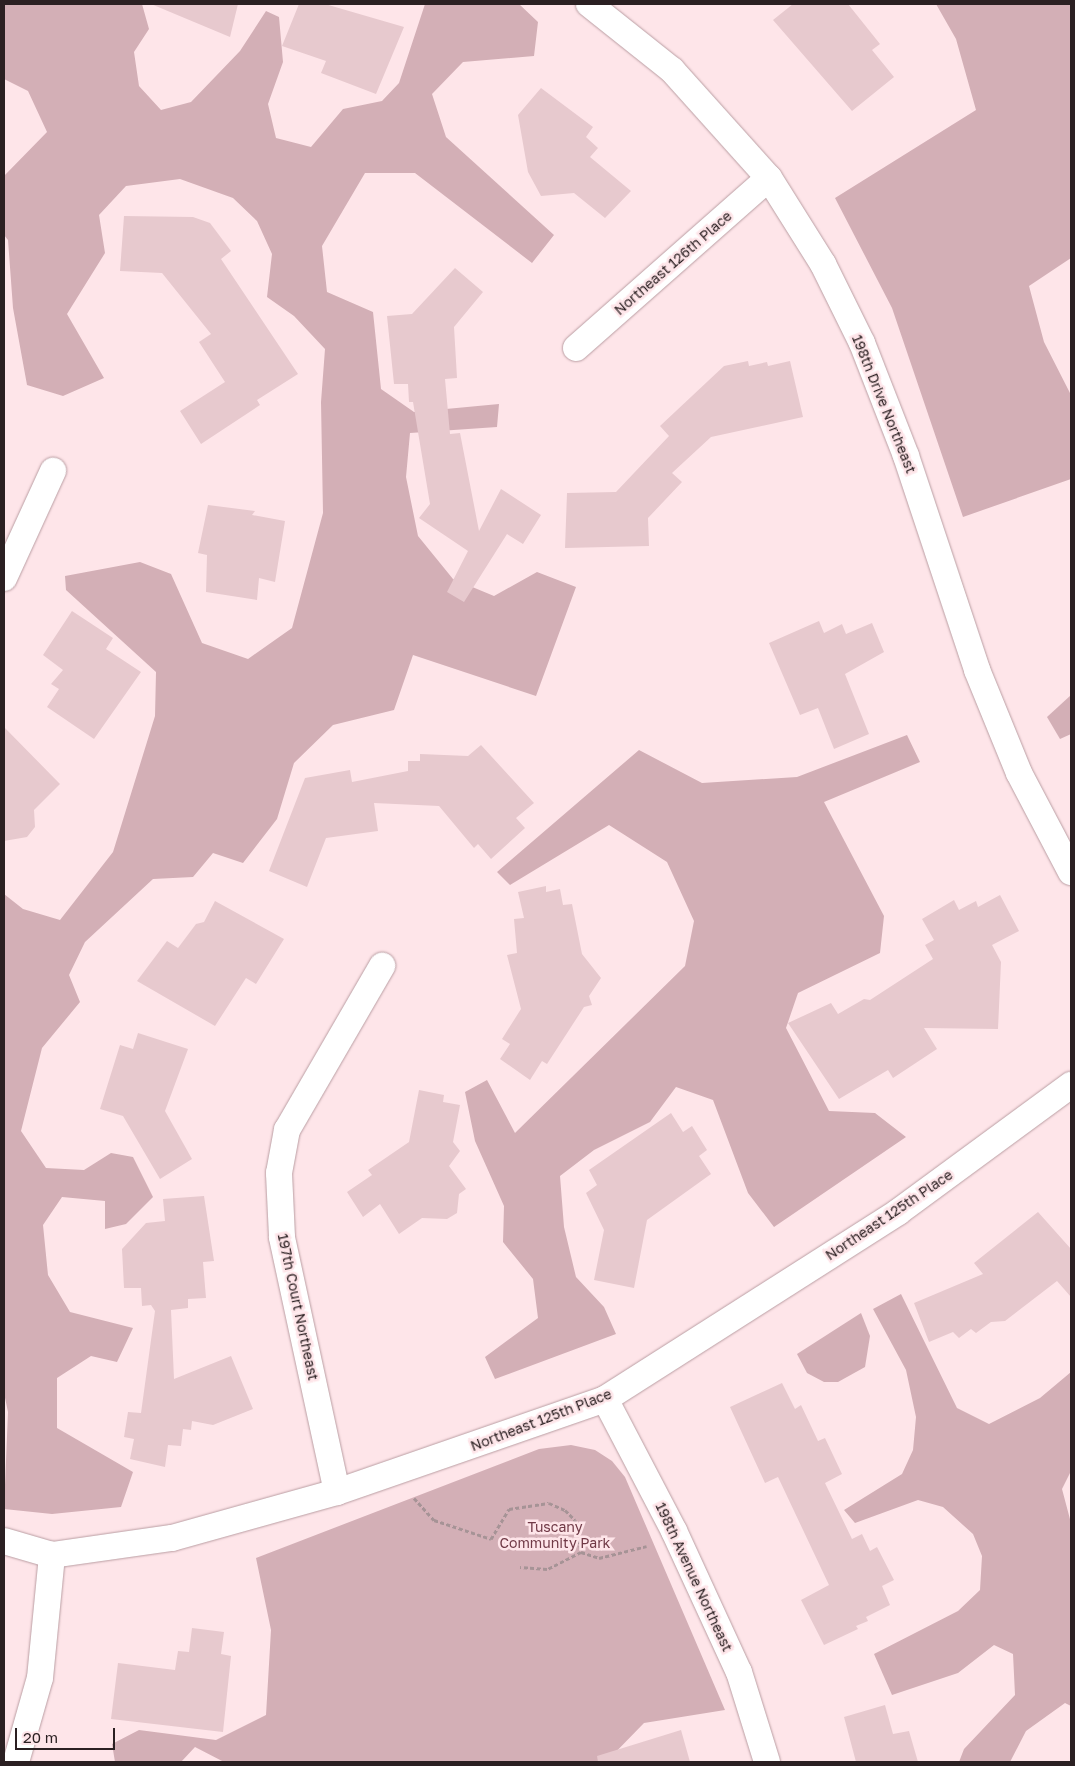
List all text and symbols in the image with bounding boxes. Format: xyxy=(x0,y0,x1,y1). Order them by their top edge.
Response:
street label: Northeast 126th Place xyxy=(611,207,735,319)
street label: 198th Drive Northeast xyxy=(849,332,919,476)
street label: Northeast 125th Place xyxy=(822,1166,956,1264)
street label: 197th Court Northeast xyxy=(274,1232,322,1382)
street label: Northeast 125th Place xyxy=(468,1385,614,1455)
street label: 198th Avenue Northeast xyxy=(652,1500,736,1654)
park label: Tuscany Community Park xyxy=(499,1519,611,1551)
scale bar xyxy=(18,1718,118,1750)
text: 20 m xyxy=(23,1728,58,1746)

